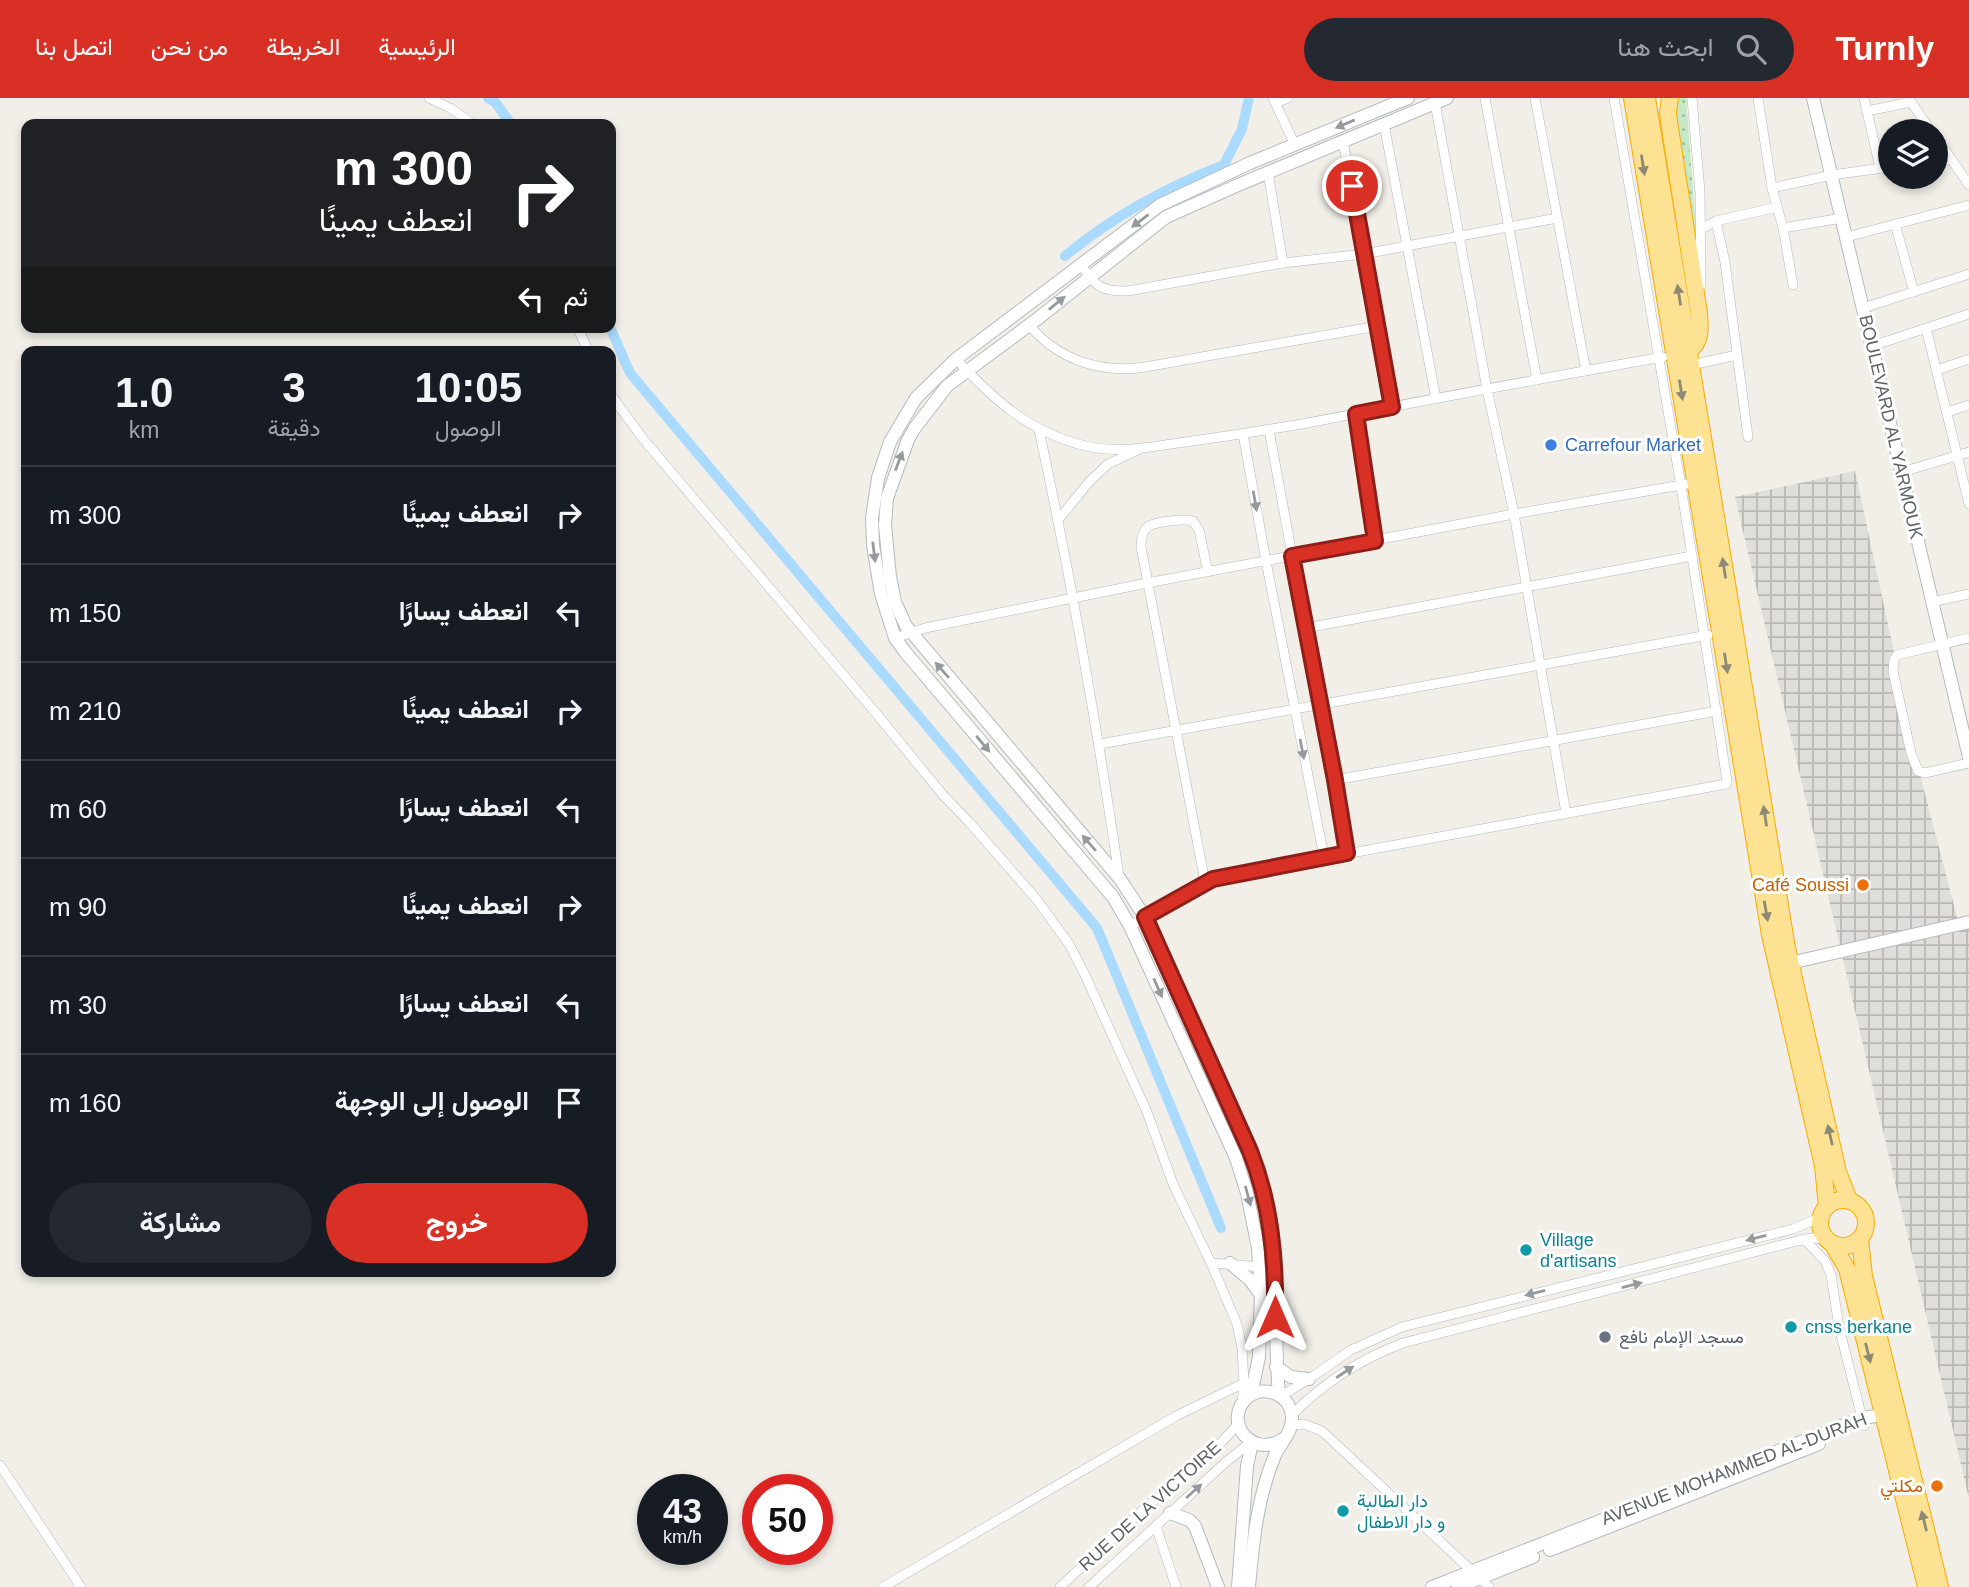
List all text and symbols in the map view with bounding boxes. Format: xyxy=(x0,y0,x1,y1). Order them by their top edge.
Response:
search box xyxy=(1304,18,1794,81)
icon: search xyxy=(1732,30,1770,68)
text: Turnly xyxy=(1836,30,1934,67)
text: ابحث هنا xyxy=(1617,32,1714,62)
text: اتصل بنا xyxy=(35,33,113,60)
text: من نحن xyxy=(151,33,228,60)
text: الخريطة xyxy=(266,33,340,60)
text: الرئيسية xyxy=(378,33,456,60)
one-way arrow xyxy=(1334,119,1355,130)
map controls xyxy=(1878,119,1948,189)
button: layers xyxy=(1878,119,1948,189)
text: 300 m xyxy=(334,141,473,195)
icon: right xyxy=(497,147,588,238)
one-way arrow xyxy=(1638,154,1649,176)
pin xyxy=(1322,156,1382,216)
icon: arrive xyxy=(1333,167,1371,205)
text: انعطف يمينًا xyxy=(319,202,473,238)
one-way arrow xyxy=(1131,213,1149,228)
icon: left xyxy=(512,280,550,318)
text: ثم xyxy=(564,282,588,312)
one-way arrow xyxy=(1673,284,1684,306)
one-way arrow xyxy=(1048,296,1066,311)
street label: BOULEVARD AL YARMOUK xyxy=(1855,313,1927,541)
text: 3 xyxy=(282,364,306,411)
text: 10:05 xyxy=(415,364,522,411)
text: 1.0 xyxy=(115,369,173,416)
one-way arrow xyxy=(1676,379,1687,401)
text: دقيقة xyxy=(267,415,321,441)
text: الوصول xyxy=(435,415,501,441)
text: km xyxy=(129,417,160,443)
place label: Carrefour Market xyxy=(1565,435,1701,455)
marker: Carrefour Market xyxy=(1543,437,1559,453)
one-way arrow xyxy=(894,451,905,472)
one-way arrow xyxy=(1250,490,1261,512)
icon: right xyxy=(550,496,588,534)
text: انعطف يمينًا xyxy=(402,498,529,528)
text: 300 m xyxy=(49,500,121,530)
one-way arrow xyxy=(869,541,880,563)
one-way arrow xyxy=(1718,556,1729,578)
icon: left xyxy=(550,594,588,632)
text: انعطف يسارًا xyxy=(399,596,529,626)
text: 150 m xyxy=(49,598,121,628)
one-way arrow xyxy=(1721,652,1732,674)
one-way arrow xyxy=(935,662,950,679)
icon: right xyxy=(550,692,588,730)
text: انعطف يمينًا xyxy=(402,694,529,724)
text: 210 m xyxy=(49,696,121,726)
one-way arrow xyxy=(975,736,990,753)
one-way arrow xyxy=(1297,738,1308,760)
icon: left xyxy=(550,790,588,828)
text: انعطف يسارًا xyxy=(399,792,529,822)
text: 60 m xyxy=(49,794,107,824)
one-way arrow xyxy=(1759,805,1770,827)
one-way arrow xyxy=(1082,835,1097,852)
place label: Café Soussi xyxy=(1752,875,1849,895)
marker: Café Soussi xyxy=(1855,877,1871,893)
icon: right xyxy=(550,888,588,926)
text: انعطف يمينًا xyxy=(402,890,529,920)
text: 90 m xyxy=(49,892,107,922)
one-way arrow xyxy=(1761,900,1772,922)
one-way arrow xyxy=(1152,978,1164,998)
icon: left xyxy=(550,986,588,1024)
text: انعطف يسارًا xyxy=(399,988,529,1018)
text: 30 m xyxy=(49,990,107,1020)
icon: arrive xyxy=(550,1084,588,1122)
text: الوصول إلى الوجهة xyxy=(335,1086,529,1116)
text: 160 m xyxy=(49,1088,121,1118)
one-way arrow xyxy=(1824,1124,1835,1146)
button: مشاركة xyxy=(49,1183,312,1263)
button: خروج xyxy=(326,1183,588,1263)
one-way arrow xyxy=(1243,1186,1254,1208)
place label: Village d'artisans xyxy=(1540,1230,1616,1271)
one-way arrow xyxy=(1745,1232,1767,1243)
marker: Village d'artisans xyxy=(1518,1242,1534,1258)
one-way arrow xyxy=(1621,1279,1643,1290)
position arrow xyxy=(1238,1280,1312,1354)
one-way arrow xyxy=(1524,1288,1546,1299)
place label: cnss berkane xyxy=(1805,1317,1912,1337)
marker: cnss berkane xyxy=(1783,1319,1799,1335)
place label: مسجد الإمام نافع xyxy=(1619,1327,1744,1349)
marker: مسجد الإمام نافع xyxy=(1597,1329,1613,1345)
one-way arrow xyxy=(1863,1342,1874,1364)
one-way arrow xyxy=(1335,1365,1355,1378)
street label: AVENUE MOHAMMED AL-DURAH xyxy=(1598,1409,1870,1529)
street label: RUE DE LA VICTOIRE xyxy=(1075,1437,1225,1575)
speed limit sign: 50 xyxy=(742,1474,833,1565)
place label: مكلتي xyxy=(1880,1476,1923,1501)
marker: مكلتي xyxy=(1929,1478,1945,1494)
one-way arrow xyxy=(1185,1483,1203,1499)
text: 43 xyxy=(663,1491,702,1530)
place label: دار الطالبة و دار الاطفال xyxy=(1357,1491,1445,1533)
marker: دار الطالبة و دار الاطفال xyxy=(1335,1503,1351,1519)
one-way arrow xyxy=(1918,1510,1929,1532)
text: km/h xyxy=(663,1527,702,1547)

